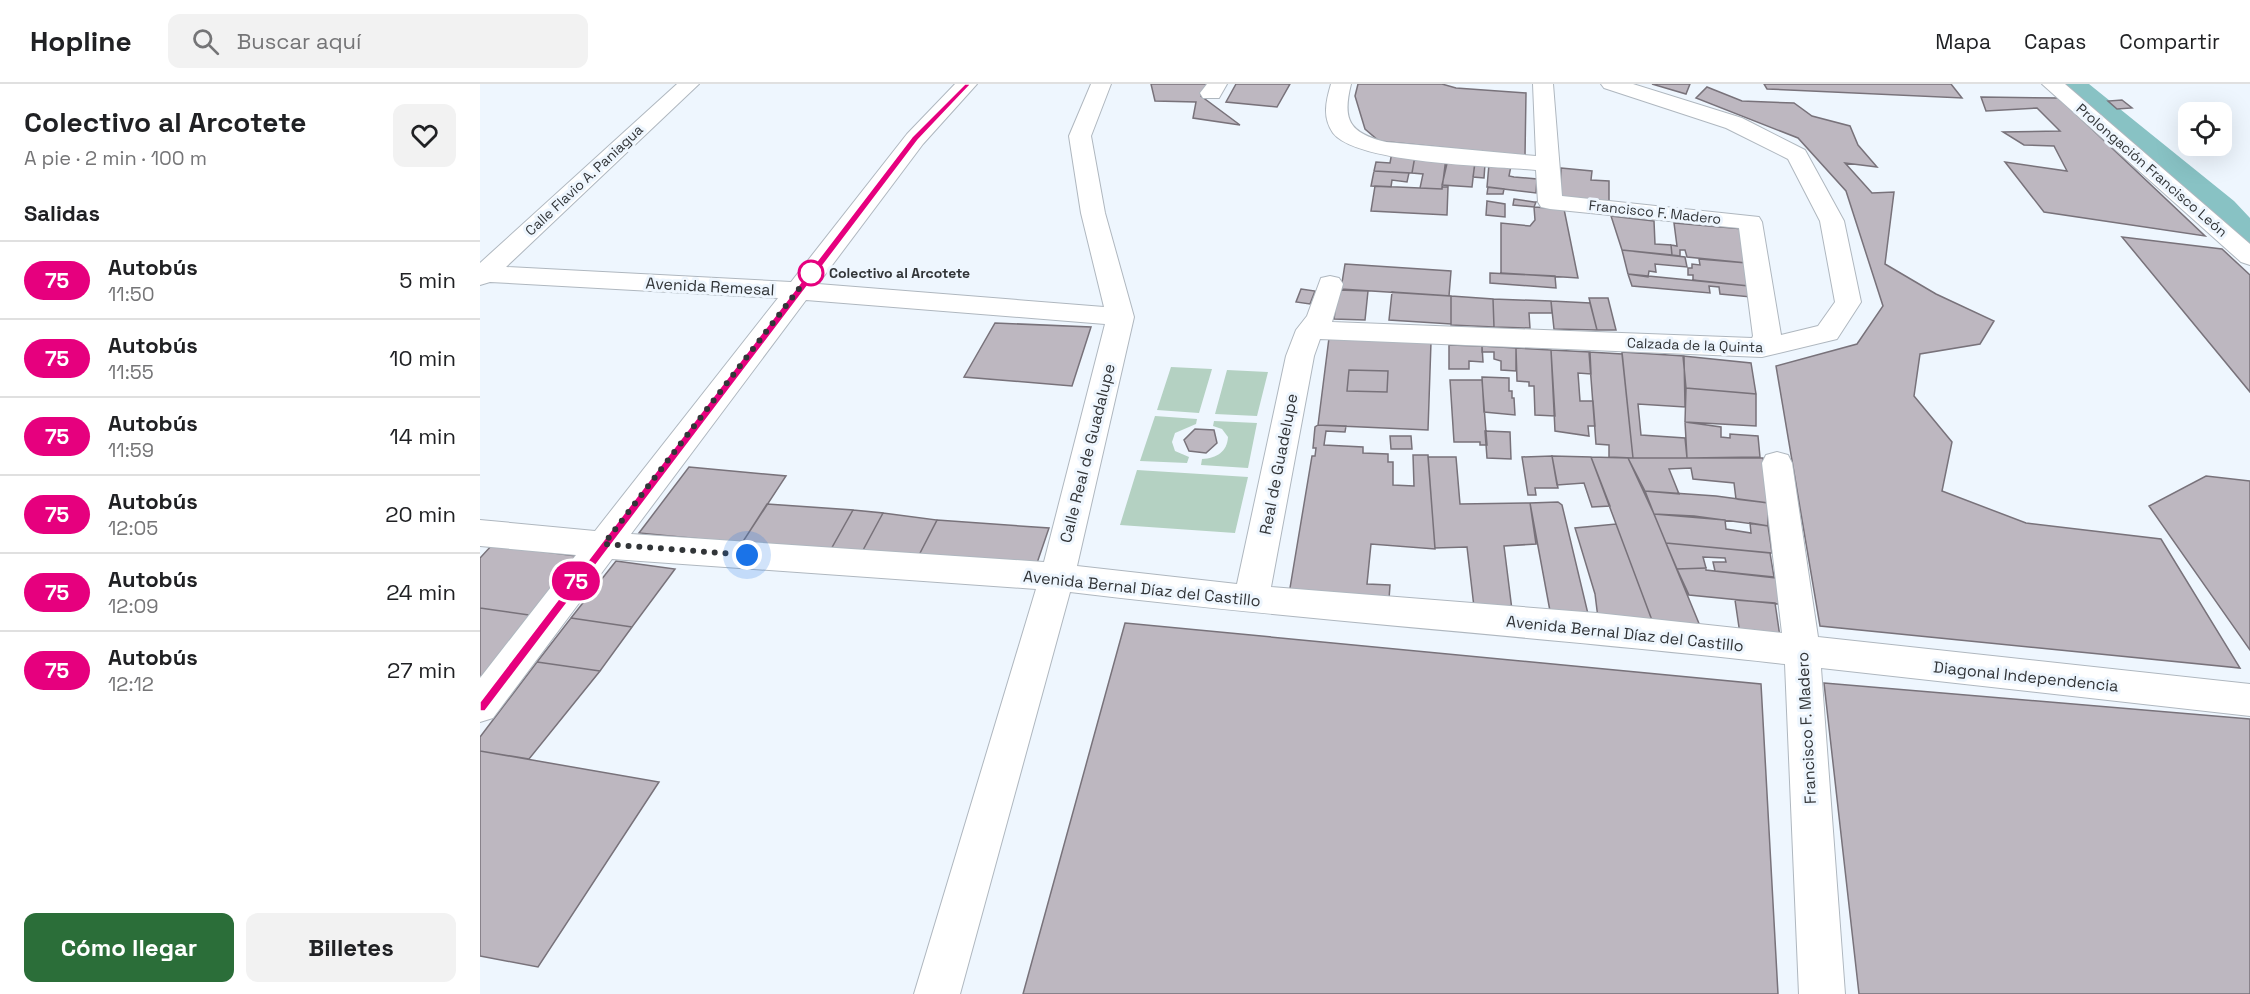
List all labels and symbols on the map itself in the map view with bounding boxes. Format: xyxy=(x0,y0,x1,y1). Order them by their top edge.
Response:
street label: Prolongación Francisco León xyxy=(2073,99,2231,241)
street label: Calle Flavio A. Paniagua xyxy=(521,121,647,239)
street label: Francisco F. Madero xyxy=(1588,196,1722,228)
marker: Colectivo al Arcotete xyxy=(798,260,824,286)
place label: Colectivo al Arcotete xyxy=(829,264,970,282)
street label: Avenida Remesal xyxy=(645,273,775,300)
street label: Calzada de la Quinta xyxy=(1627,334,1763,356)
street label: Calle Real de Guadalupe xyxy=(1055,361,1120,545)
street label: Real de Guadelupe xyxy=(1255,392,1302,536)
your location xyxy=(732,540,762,570)
line badge: 75 xyxy=(549,562,603,600)
street label: Avenida Bernal Díaz del Castillo xyxy=(1022,566,1262,611)
street label: Avenida Bernal Díaz del Castillo xyxy=(1505,611,1745,656)
street label: Francisco F. Madero xyxy=(1792,651,1821,805)
street label: Diagonal Independencia xyxy=(1932,656,2120,697)

